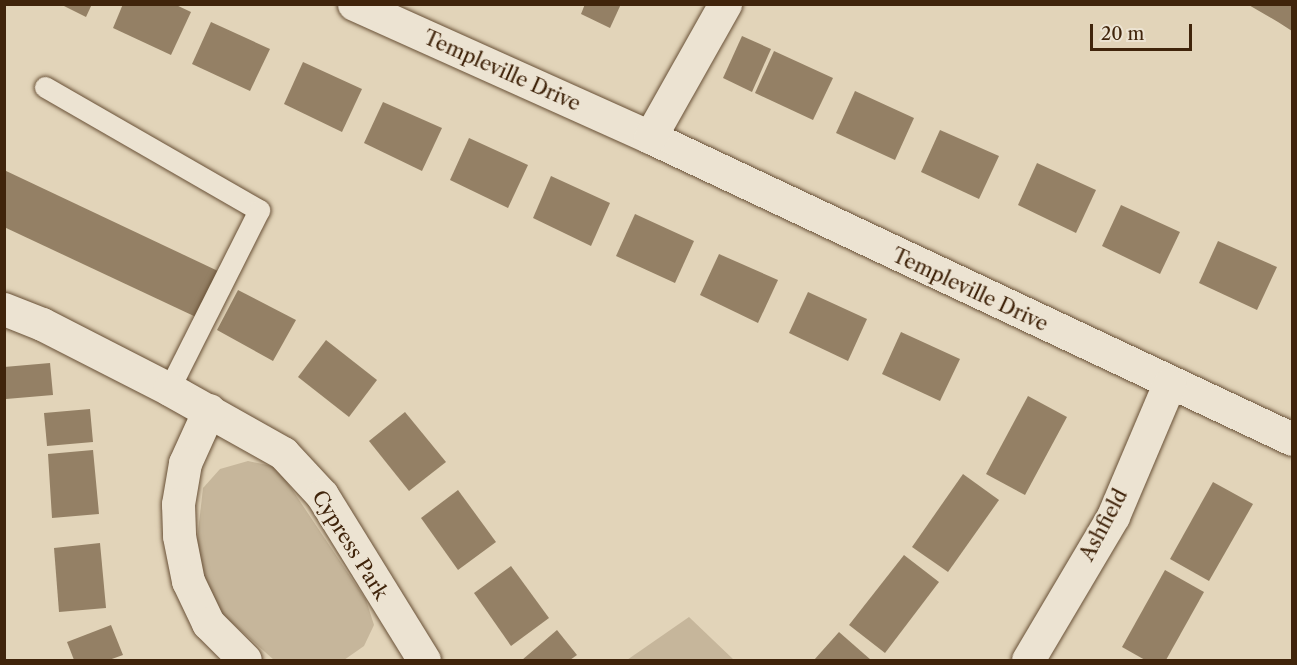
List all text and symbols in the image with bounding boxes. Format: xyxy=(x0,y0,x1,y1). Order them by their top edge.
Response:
scale bar xyxy=(1093,12,1195,50)
text: 20 m xyxy=(1101,23,1144,45)
street label: Templeville Drive xyxy=(420,26,584,116)
street label: Templeville Drive xyxy=(888,243,1052,337)
street label: Ashfield xyxy=(1075,485,1133,565)
street label: Cypress Park xyxy=(307,486,393,604)

